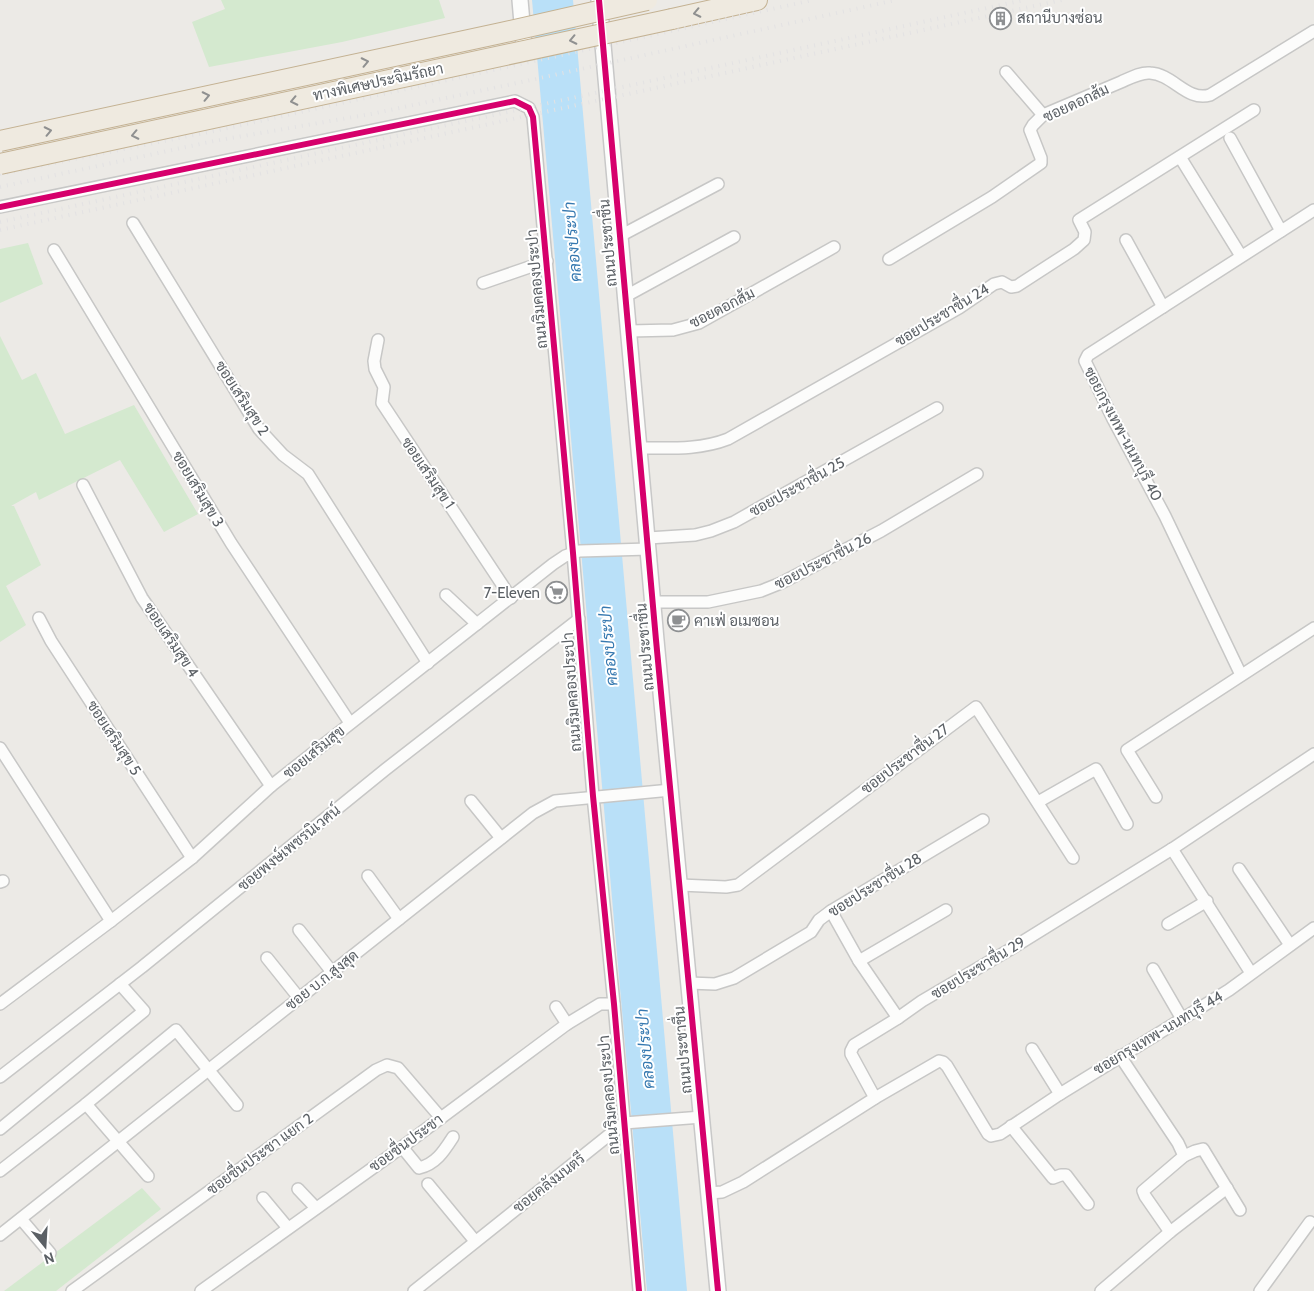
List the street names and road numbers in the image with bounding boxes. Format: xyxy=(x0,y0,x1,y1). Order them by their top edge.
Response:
street label: ทางพิเศษประจิมรัถยา xyxy=(311,59,445,105)
street label: ซอยดอกส้ม xyxy=(1040,79,1112,126)
street label: ถนนประชาชื่น xyxy=(589,198,621,288)
street label: ถนนริมคลองประปา xyxy=(523,229,551,349)
street label: ซอยประชาชื่น 24 xyxy=(889,275,993,350)
street label: ซอยดอกส้ม xyxy=(686,283,758,332)
street label: ซอยเสริมสุข 2 xyxy=(210,357,273,440)
street label: ซอยกรุงเทพ-นนทบุรี 40 xyxy=(1078,363,1167,505)
street label: ซอยเสริมสุข 1 xyxy=(396,434,458,513)
street label: ซอยเสริมสุข 3 xyxy=(167,448,228,531)
street label: ซอยประชาชื่น 25 xyxy=(743,448,848,521)
street label: ซอยประชาชื่น 26 xyxy=(769,523,875,593)
street label: ซอยเสริมสุข 4 xyxy=(138,599,203,682)
street label: ถนนประชาชื่น xyxy=(626,602,658,692)
street label: ถนนริมคลองประปา xyxy=(559,632,585,752)
street label: ซอยเสริมสุข 5 xyxy=(81,697,145,780)
street label: ซอยประชาชื่น 27 xyxy=(854,715,953,798)
street label: ซอยเสริมสุข xyxy=(280,722,350,784)
street label: ซอยพงษ์เพชรนิเวศน์ xyxy=(233,800,344,895)
street label: ซอยประชาชื่น 28 xyxy=(822,844,925,921)
street label: ซอยประชาชื่น 29 xyxy=(925,928,1028,1003)
street label: ซอย บ.ก.สูงสุด xyxy=(282,946,363,1016)
street label: ซอยกรุงเทพ-นนทบุรี 44 xyxy=(1090,986,1227,1080)
street label: ถนนประชาชื่น xyxy=(664,1005,696,1095)
street label: ถนนริมคลองประปา xyxy=(595,1035,623,1155)
street label: ซอยชื่นประชา แยก 2 xyxy=(200,1104,317,1199)
street label: ซอยชื่นประชา xyxy=(362,1105,446,1176)
street label: ซอยคลังมนตรี xyxy=(509,1149,589,1217)

